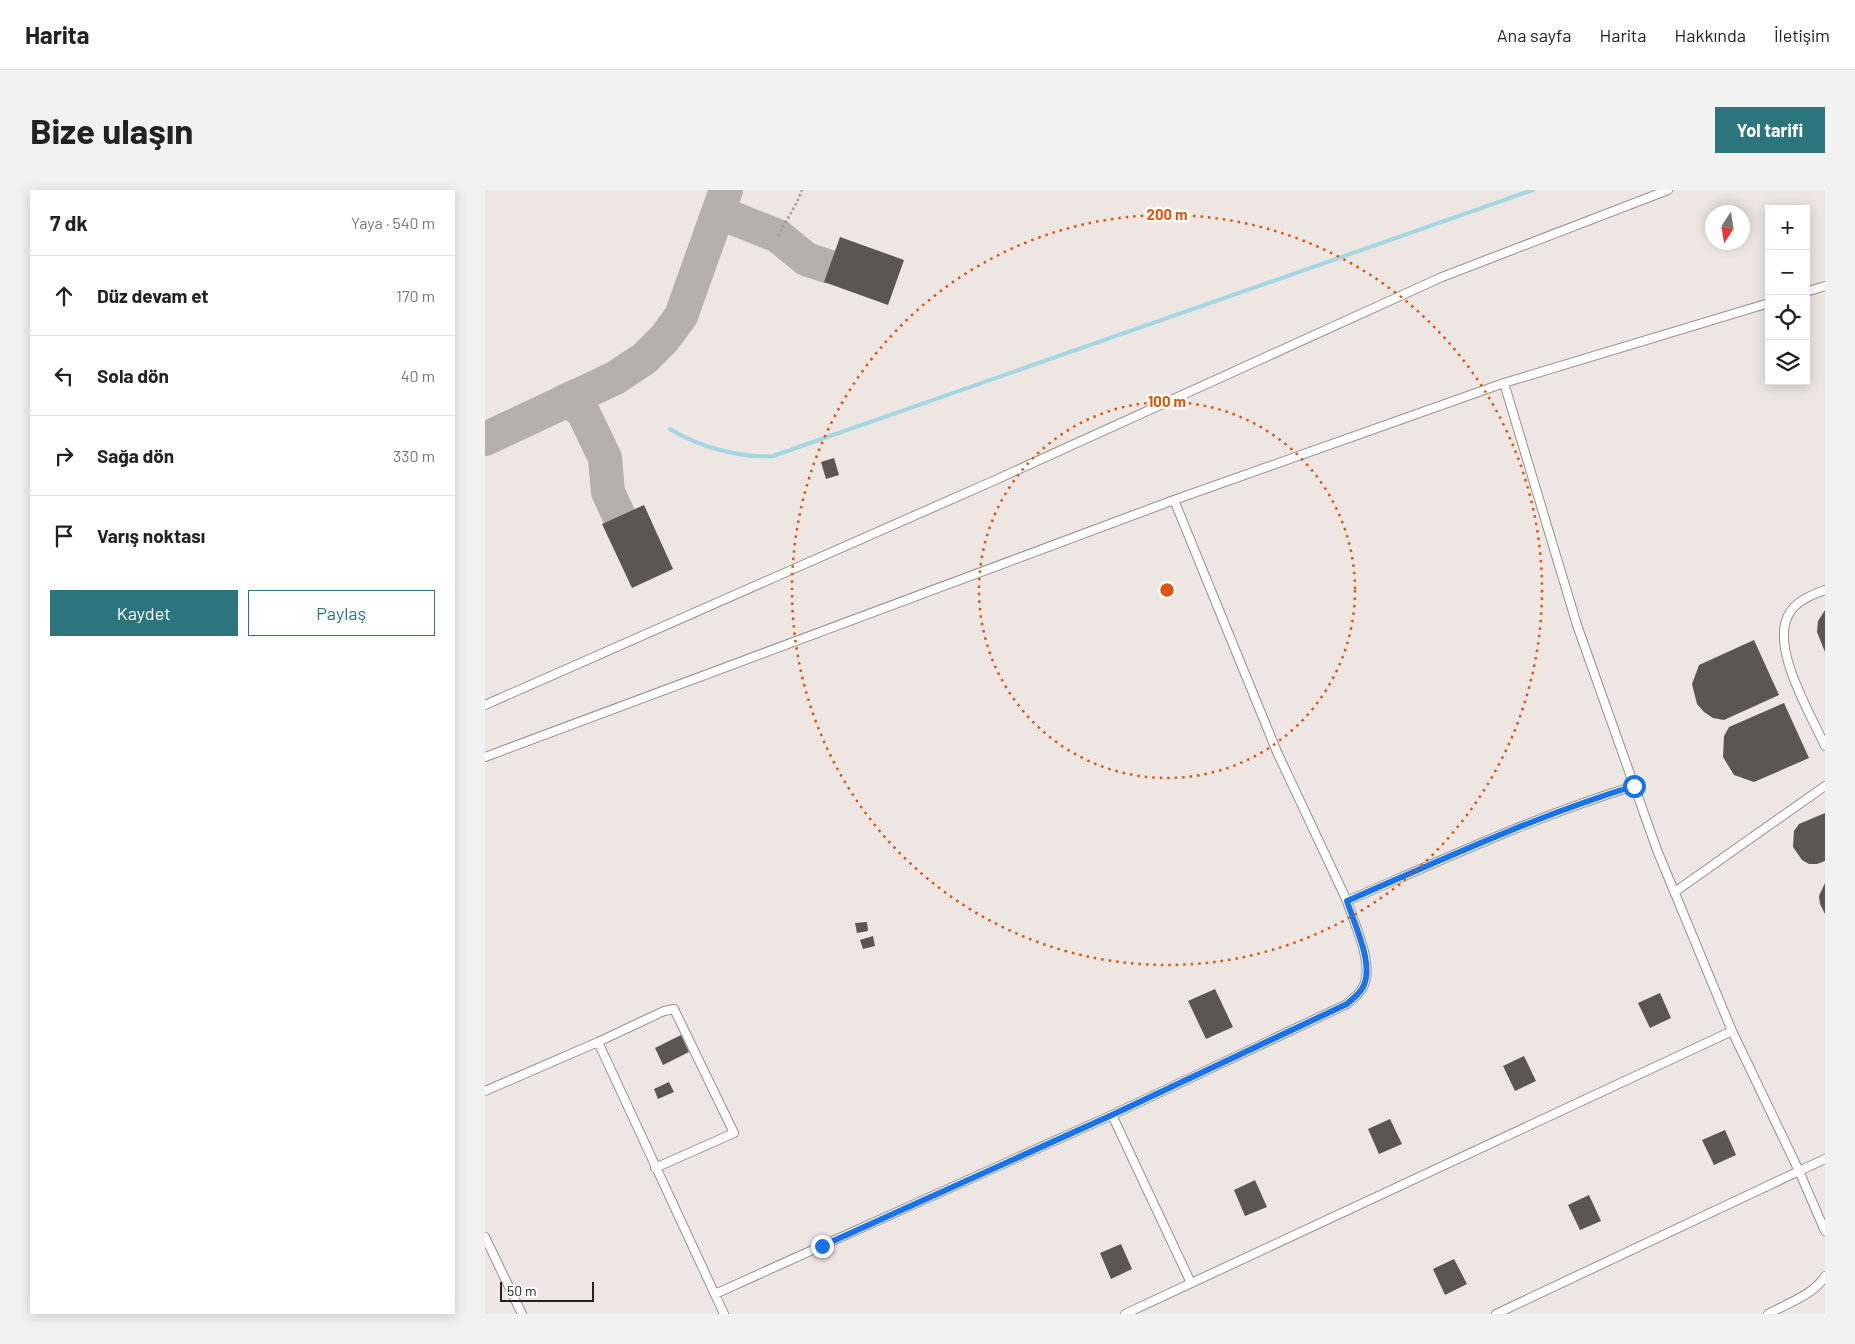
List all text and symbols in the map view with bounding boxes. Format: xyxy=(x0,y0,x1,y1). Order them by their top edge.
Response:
text: Harita xyxy=(25,20,89,49)
text: Ana sayfa xyxy=(1497,24,1571,46)
text: Harita xyxy=(1599,24,1647,46)
text: Hakkında xyxy=(1675,24,1746,46)
text: İletişim xyxy=(1774,24,1830,46)
button: Yol tarifi xyxy=(1715,107,1825,153)
text: Bize ulaşın xyxy=(30,109,193,151)
text: 200 m xyxy=(1146,205,1188,223)
north arrow xyxy=(1705,205,1750,250)
map controls xyxy=(1765,205,1810,385)
button: + xyxy=(1765,205,1810,250)
text: 7 dk xyxy=(50,210,88,235)
text: Yaya · 540 m xyxy=(351,213,435,232)
button: − xyxy=(1765,250,1810,295)
icon: ahead xyxy=(50,282,78,310)
text: Düz devam et xyxy=(97,284,209,307)
text: 170 m xyxy=(396,286,435,305)
button: locate xyxy=(1765,295,1810,340)
button: layers xyxy=(1765,340,1810,385)
icon: left xyxy=(50,362,78,390)
text: Sola dön xyxy=(97,364,169,387)
text: 40 m xyxy=(401,366,435,385)
text: 100 m xyxy=(1148,392,1186,410)
icon: right xyxy=(50,442,78,470)
text: Sağa dön xyxy=(97,444,174,467)
text: 330 m xyxy=(393,446,435,465)
icon: arrive xyxy=(50,522,78,550)
text: Varış noktası xyxy=(97,524,205,547)
centre of rings xyxy=(1158,581,1176,599)
button: Kaydet xyxy=(50,590,238,636)
button: Paylaş xyxy=(248,590,435,636)
route start xyxy=(1623,775,1646,798)
route end xyxy=(811,1235,834,1258)
scale bar xyxy=(500,1279,594,1302)
text: 50 m xyxy=(507,1282,536,1299)

